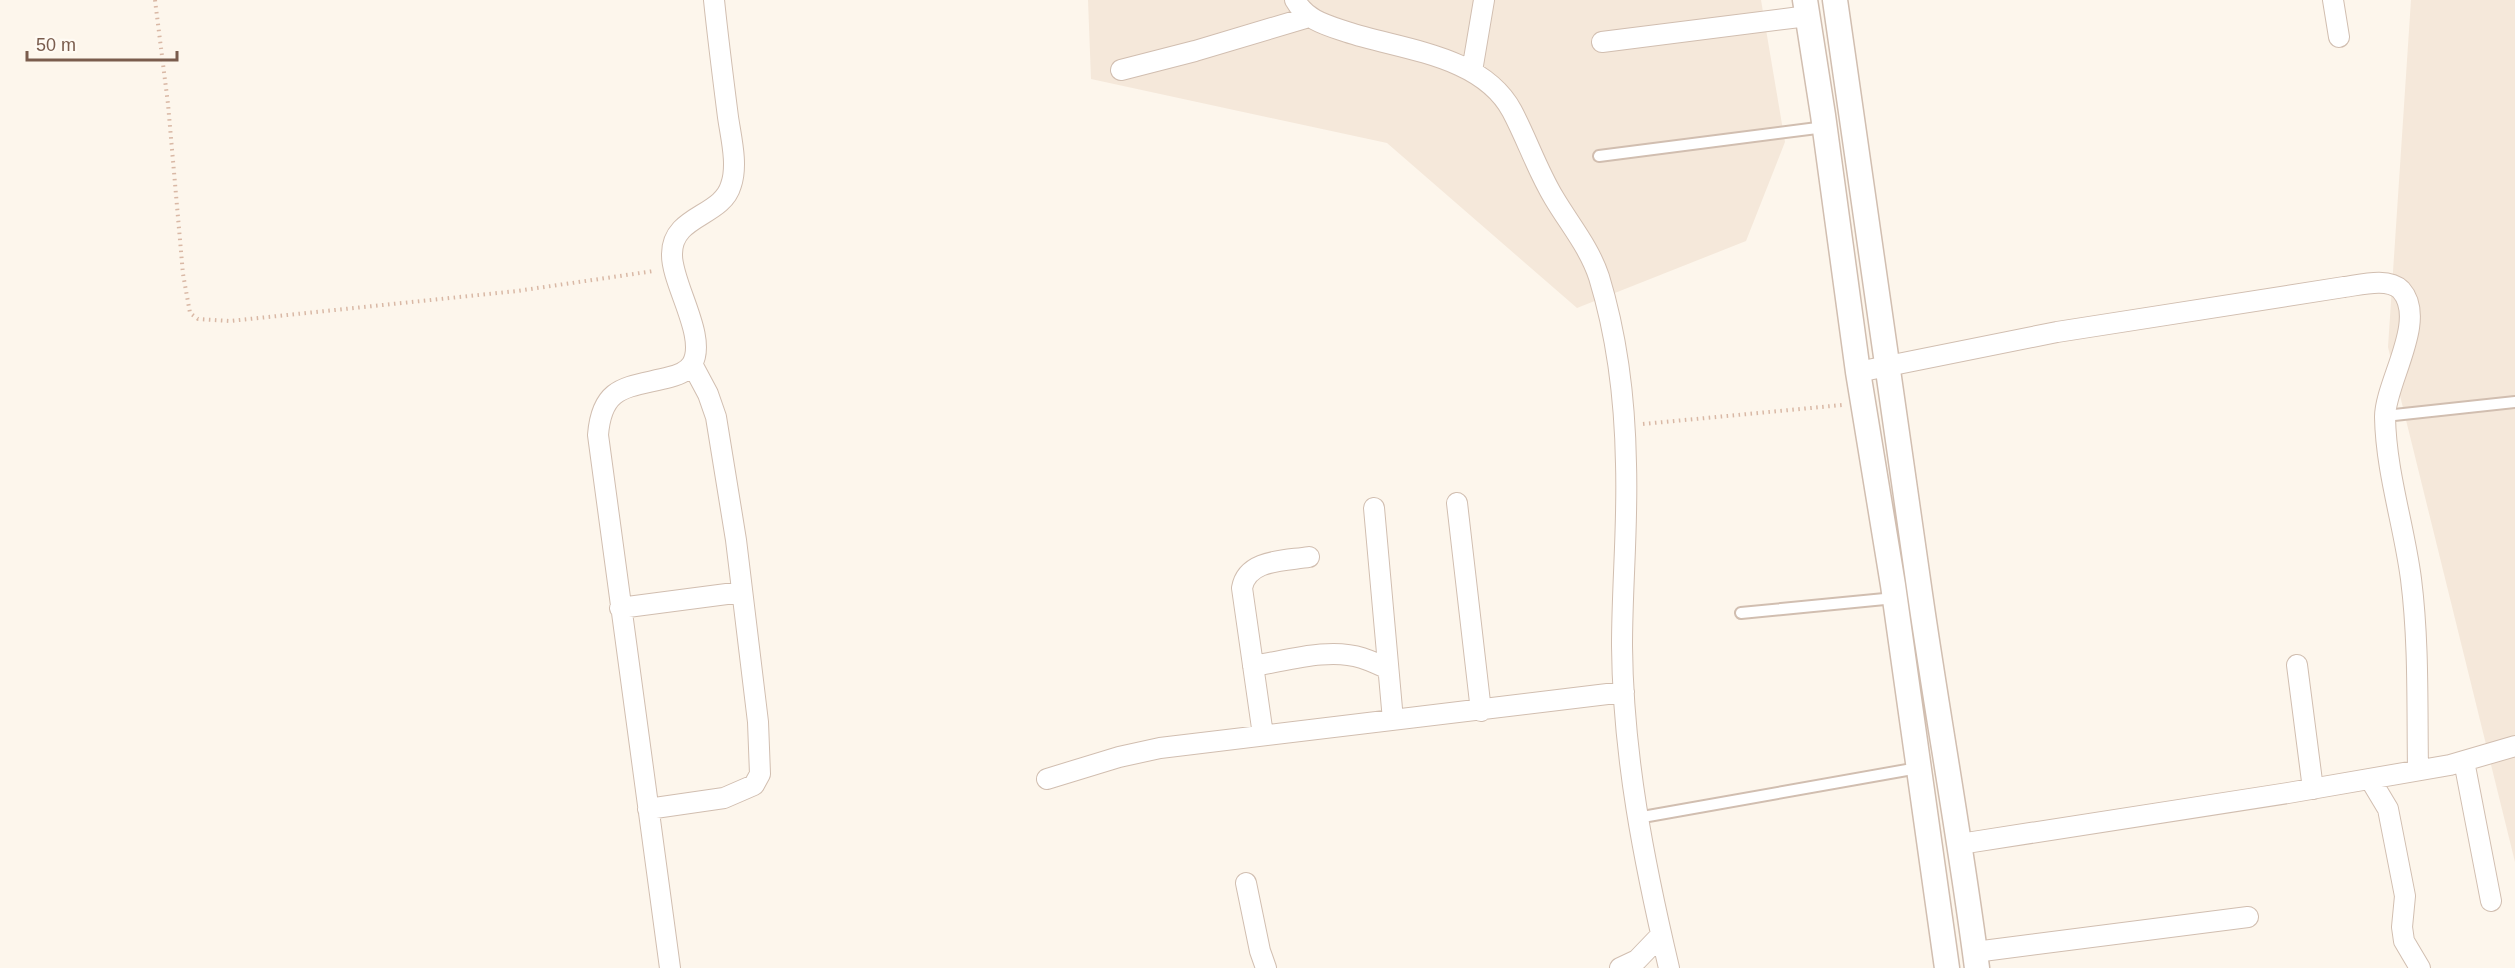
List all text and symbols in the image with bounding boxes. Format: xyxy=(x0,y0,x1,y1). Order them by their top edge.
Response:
scale bar xyxy=(27,24,177,62)
text: 50 m xyxy=(36,35,76,55)

